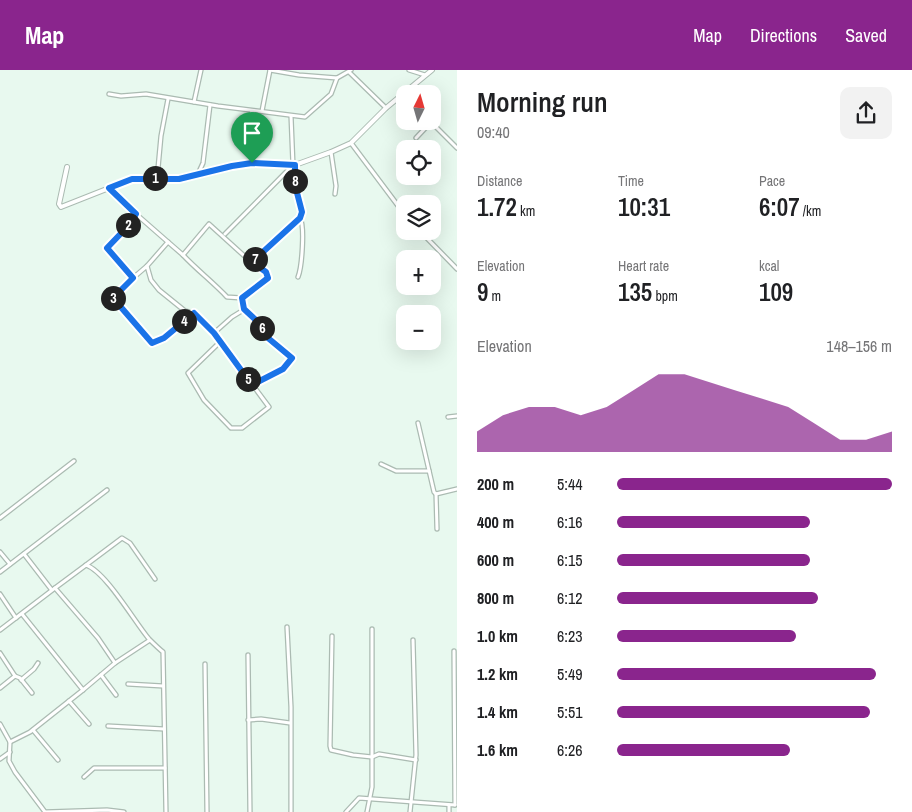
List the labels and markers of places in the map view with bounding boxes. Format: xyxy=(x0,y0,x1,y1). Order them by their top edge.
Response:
pin xyxy=(231,112,273,163)
pin: 1 xyxy=(142,166,168,190)
pin: 8 xyxy=(282,168,308,194)
pin: 2 xyxy=(116,212,140,238)
pin: 7 xyxy=(242,246,268,272)
pin: 3 xyxy=(100,286,126,310)
pin: 4 xyxy=(172,308,196,334)
pin: 6 xyxy=(250,316,274,340)
pin: 5 xyxy=(236,366,260,392)

